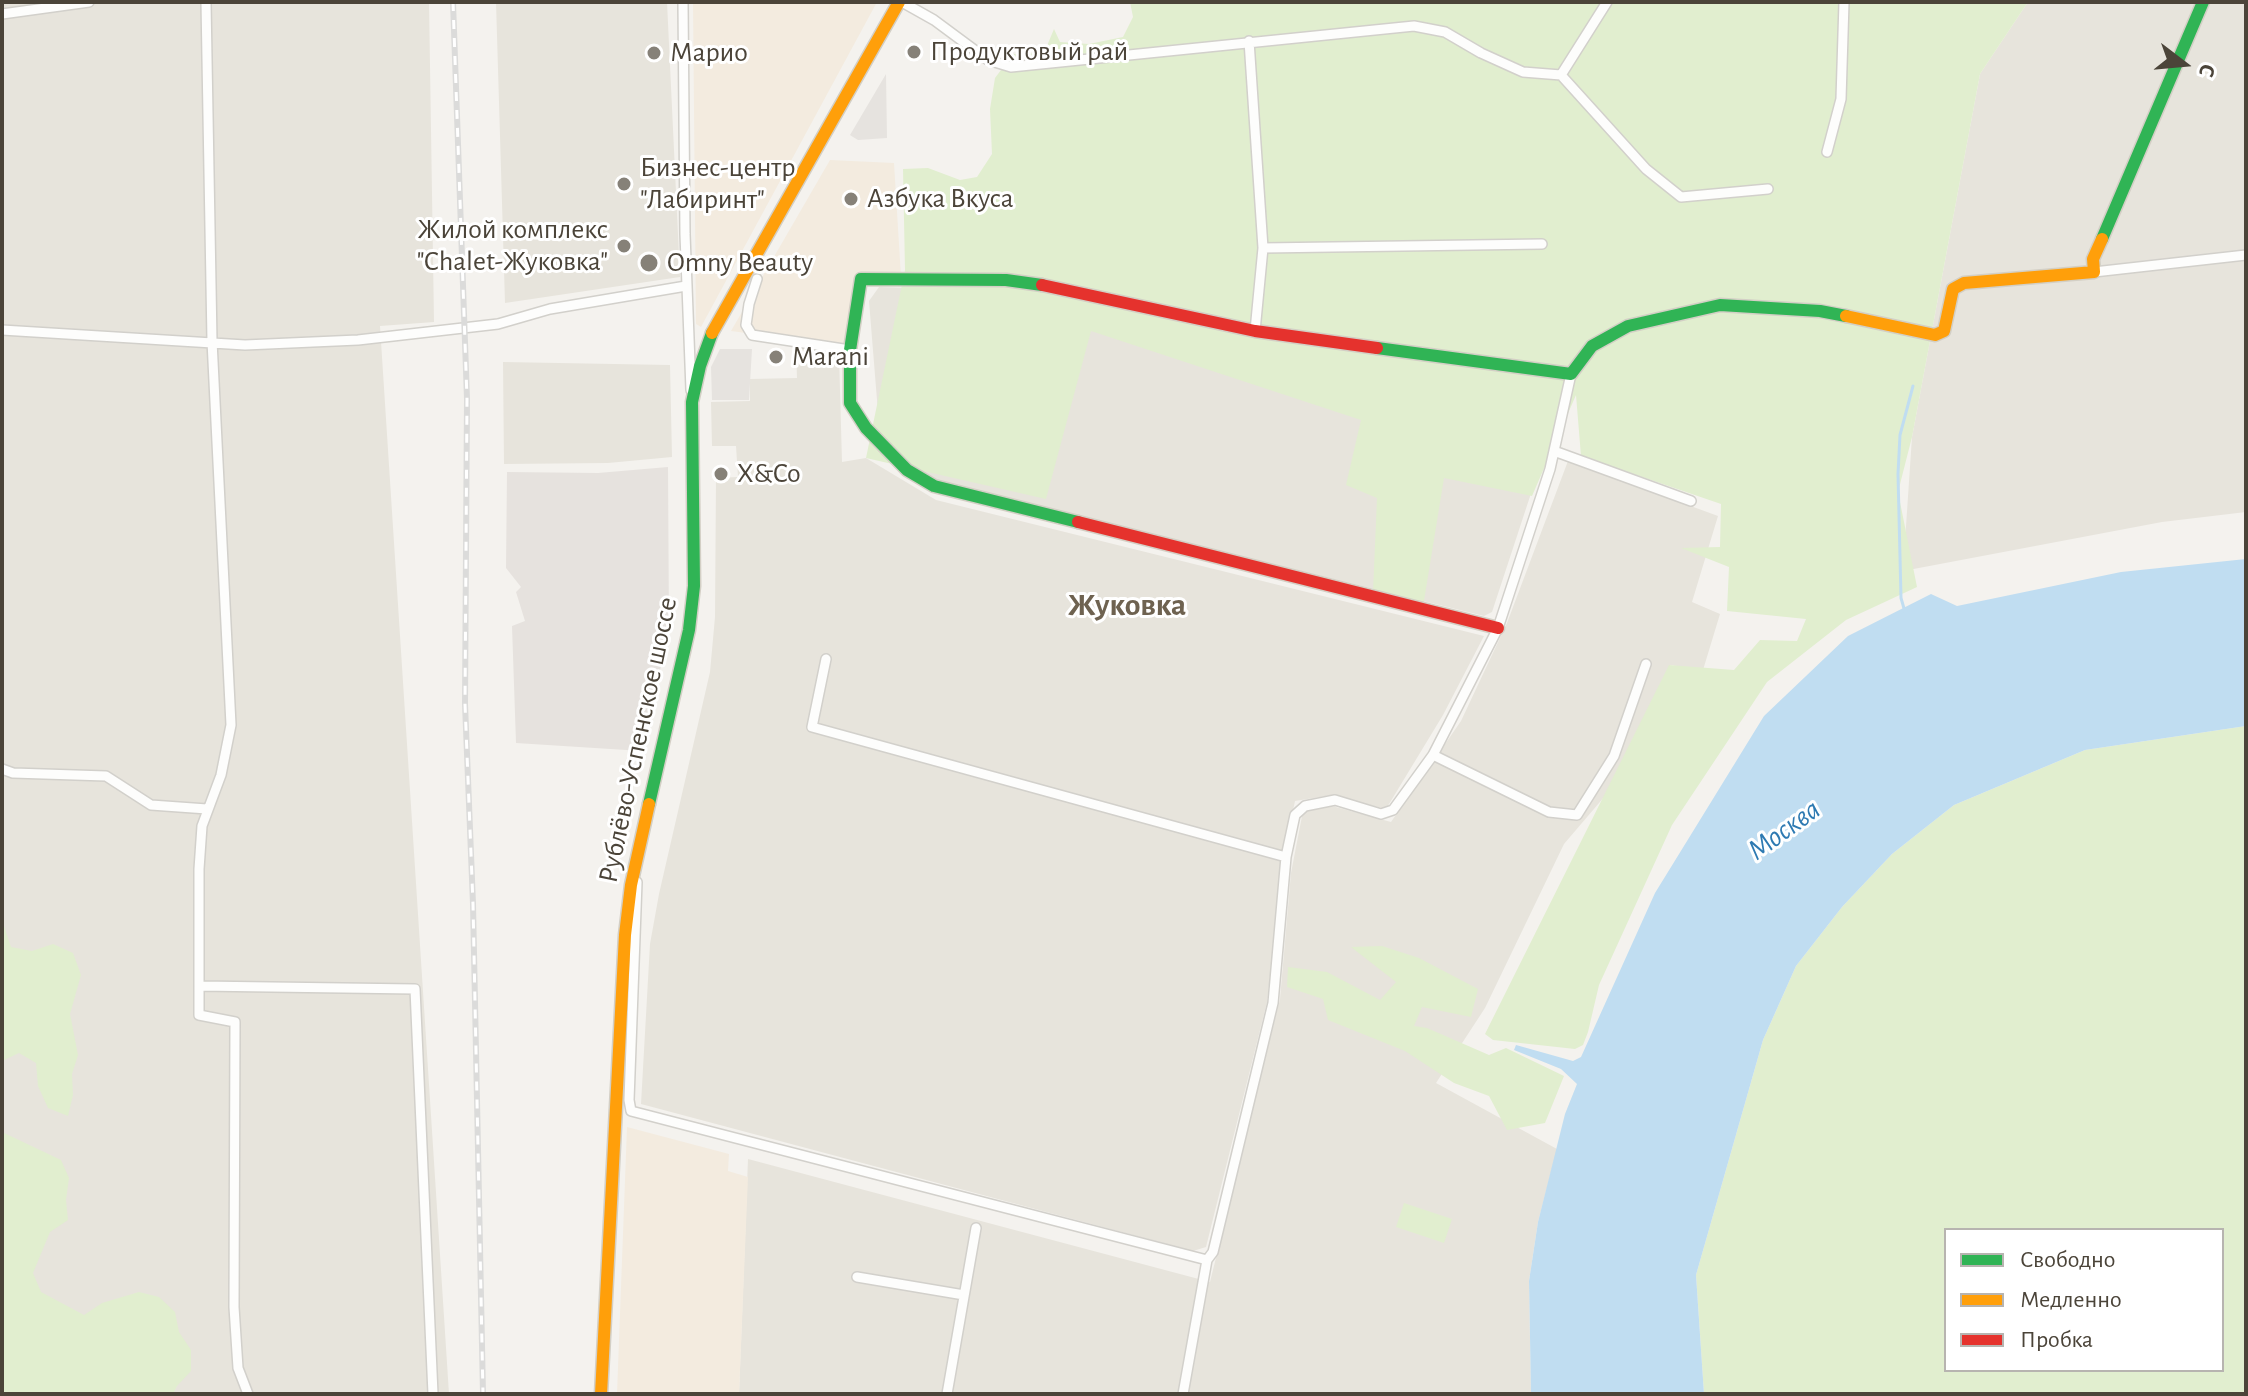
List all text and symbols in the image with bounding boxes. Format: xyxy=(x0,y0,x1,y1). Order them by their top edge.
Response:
north arrow xyxy=(2144,24,2224,104)
place label: Продуктовый рай xyxy=(930,35,1128,69)
place label: Марио xyxy=(670,36,748,70)
marker: Продуктовый рай xyxy=(905,43,923,61)
marker: Марио xyxy=(645,44,663,62)
text: С xyxy=(2195,62,2219,79)
place label: Бизнес-центр "Лабиринт" xyxy=(640,151,795,217)
marker: Бизнес-центр "Лабиринт" xyxy=(615,175,633,193)
place label: Азбука Вкуса xyxy=(867,182,1014,216)
marker: Азбука Вкуса xyxy=(842,190,860,208)
place label: Жилой комплекс "Chalet-Жуковка" xyxy=(417,213,608,279)
marker: Жилой комплекс "Chalet-Жуковка" xyxy=(615,237,633,255)
place label: Omny Beauty xyxy=(667,246,813,280)
marker: Omny Beauty xyxy=(638,252,660,274)
place label: Marani xyxy=(792,340,869,374)
marker: Marani xyxy=(767,348,785,366)
place label: X&Co xyxy=(737,457,801,491)
marker: X&Co xyxy=(712,465,730,483)
district label: Жуковка xyxy=(1068,586,1186,624)
street label: Рублёво-Успенское шоссе xyxy=(591,594,685,886)
water label: Москва xyxy=(1741,792,1827,868)
legend xyxy=(1944,1228,2224,1372)
text: Свободно xyxy=(2020,1248,2115,1272)
text: Медленно xyxy=(2020,1288,2122,1312)
text: Пробка xyxy=(2020,1328,2093,1352)

